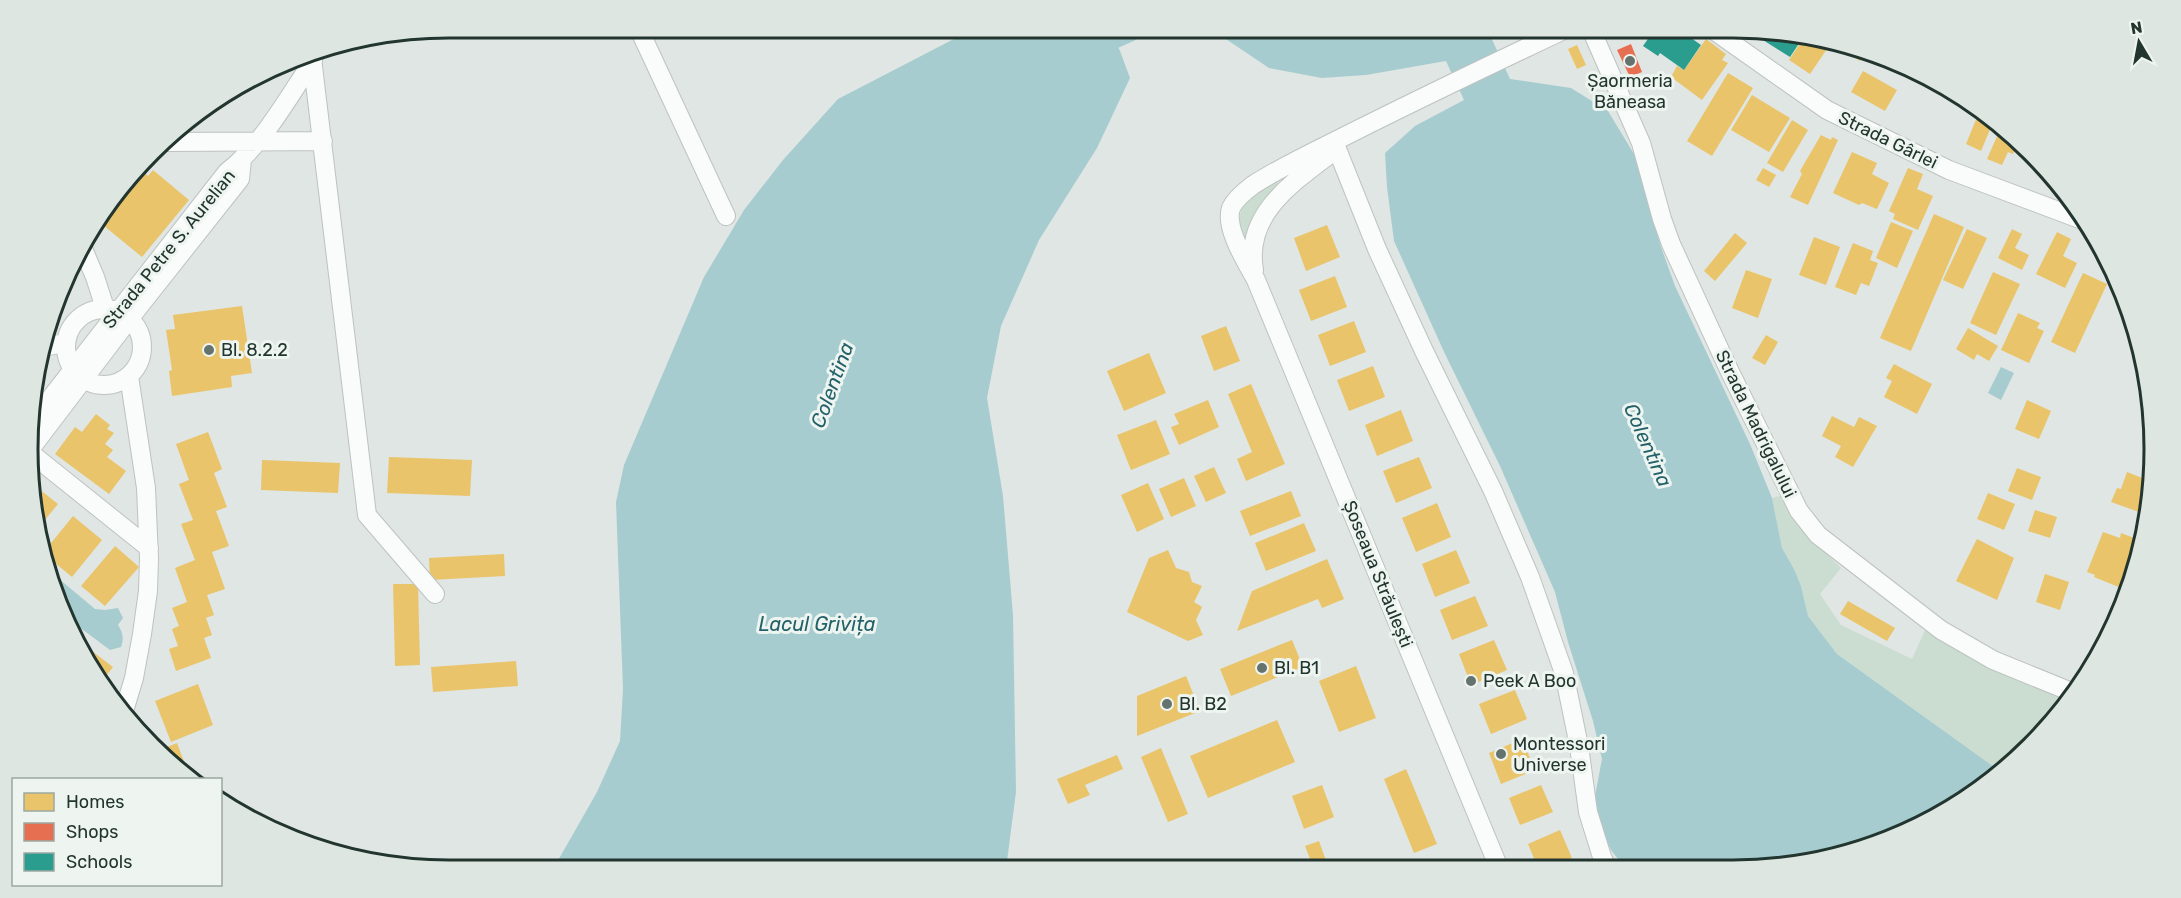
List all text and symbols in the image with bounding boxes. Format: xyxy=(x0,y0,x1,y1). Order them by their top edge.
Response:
north arrow xyxy=(2109,12,2169,72)
text: N xyxy=(2129,17,2144,38)
marker: Șaormeria Băneasa xyxy=(1623,54,1637,68)
place label: Șaormeria Băneasa xyxy=(1587,70,1673,113)
street label: Strada Gârlei xyxy=(1835,106,1941,174)
street label: Strada Petre S. Aurelian xyxy=(98,165,240,333)
place label: Bl. 8.2.2 xyxy=(221,339,288,361)
water label: Colentina xyxy=(805,339,859,431)
marker: Bl. 8.2.2 xyxy=(202,343,216,357)
street label: Strada Madrigalului xyxy=(1711,347,1801,501)
water label: Colentina xyxy=(1619,399,1677,491)
street label: Șoseaua Străulești xyxy=(1338,497,1418,651)
water label: Lacul Grivița xyxy=(758,612,876,636)
place label: Bl. B1 xyxy=(1274,657,1319,679)
marker: Bl. B1 xyxy=(1255,661,1269,675)
place label: Peek A Boo xyxy=(1483,670,1576,692)
marker: Peek A Boo xyxy=(1464,674,1478,688)
place label: Bl. B2 xyxy=(1179,693,1227,715)
marker: Bl. B2 xyxy=(1160,697,1174,711)
place label: Montessori Universe xyxy=(1513,733,1605,776)
marker: Montessori Universe xyxy=(1494,747,1508,761)
legend xyxy=(12,778,222,886)
text: Homes xyxy=(66,791,124,813)
text: Shops xyxy=(66,821,118,843)
text: Schools xyxy=(66,851,132,873)

